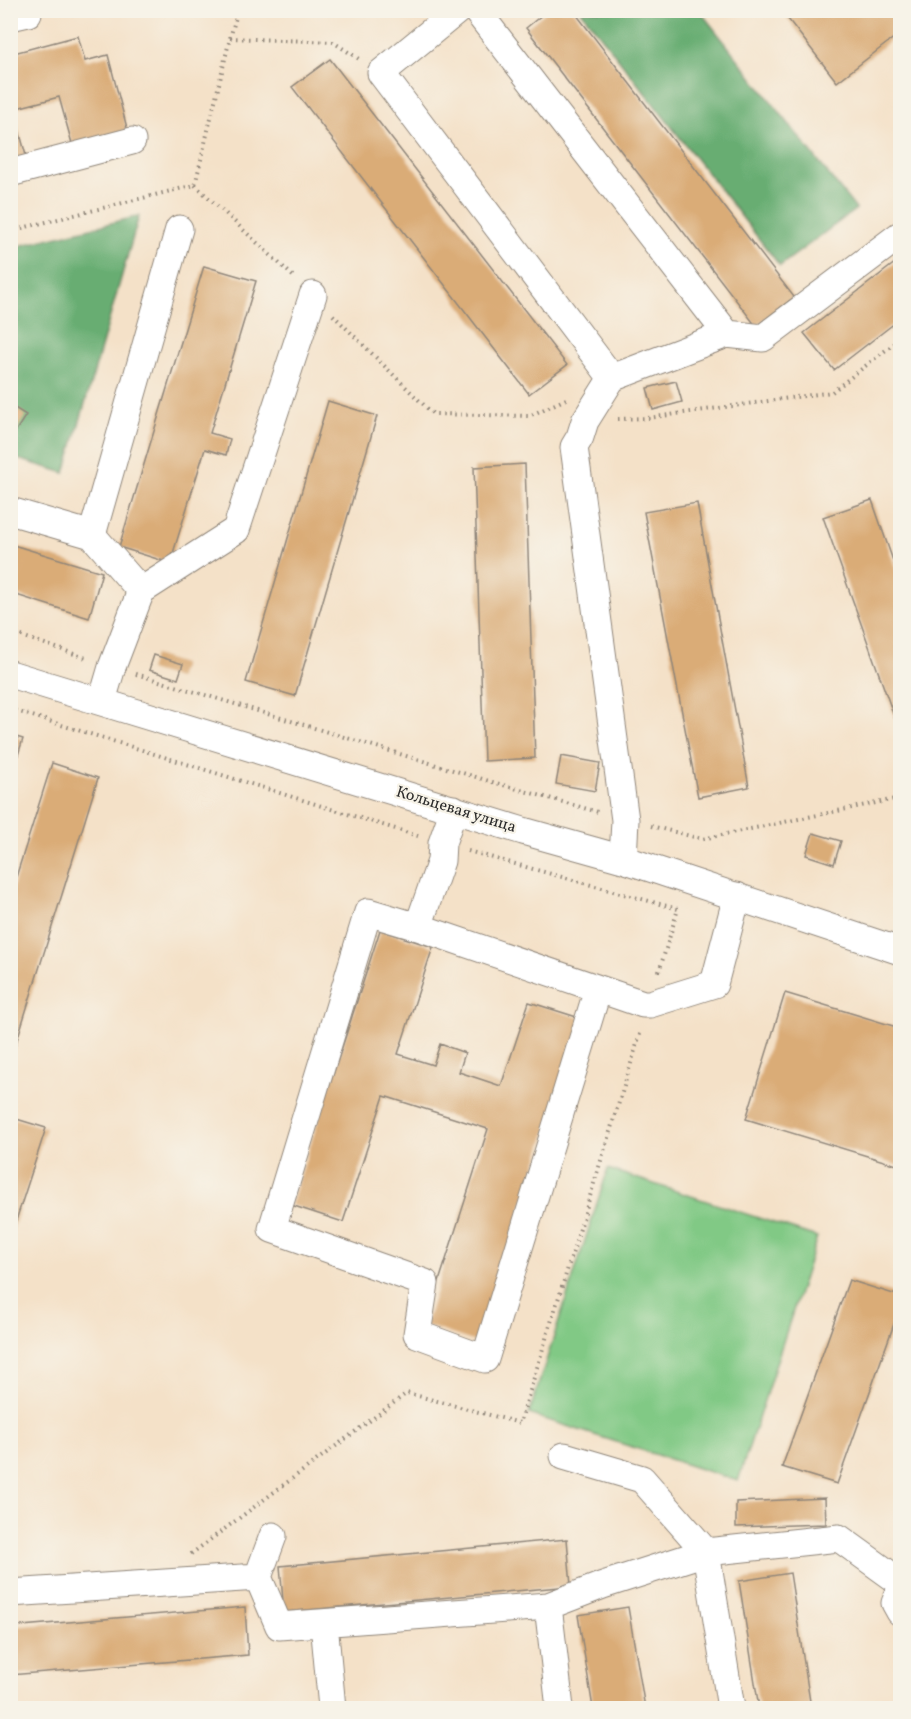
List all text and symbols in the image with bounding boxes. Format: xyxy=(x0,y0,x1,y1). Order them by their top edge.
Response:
street label: Кольцевая улица xyxy=(393,781,519,839)

